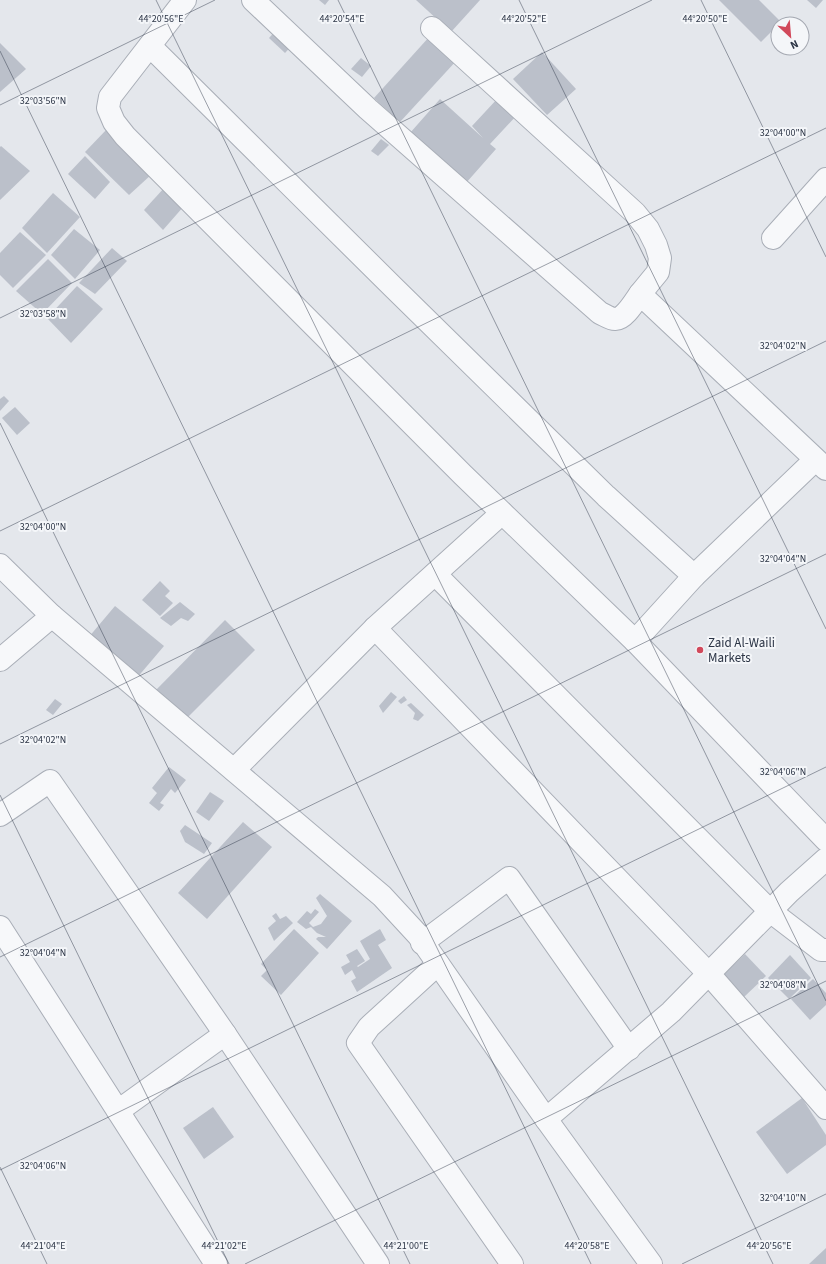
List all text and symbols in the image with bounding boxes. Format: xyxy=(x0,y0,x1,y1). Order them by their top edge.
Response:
text: 44°20'56"E xyxy=(138,12,184,26)
text: 44°20'54"E xyxy=(319,12,365,26)
text: 44°20'52"E xyxy=(501,12,547,26)
text: 44°20'50"E xyxy=(682,12,728,26)
north arrow xyxy=(770,16,810,56)
text: N xyxy=(788,36,801,53)
text: 32°03'56"N xyxy=(20,94,66,108)
text: 32°04'00"N xyxy=(760,126,806,140)
text: 32°03'58"N xyxy=(20,307,66,321)
text: 32°04'02"N xyxy=(760,339,806,353)
text: 32°04'00"N xyxy=(20,520,66,534)
text: 32°04'04"N xyxy=(760,552,806,566)
place label: Zaid Al-Waili Markets xyxy=(708,634,775,667)
marker: Zaid Al-Waili Markets xyxy=(695,645,705,655)
text: 32°04'02"N xyxy=(20,733,66,747)
text: 32°04'06"N xyxy=(760,765,806,779)
text: 32°04'04"N xyxy=(20,946,66,960)
text: 32°04'08"N xyxy=(760,978,806,992)
text: 32°04'06"N xyxy=(20,1159,66,1173)
text: 32°04'10"N xyxy=(760,1191,806,1205)
text: 44°21'04"E xyxy=(20,1239,66,1253)
text: 44°21'02"E xyxy=(201,1239,247,1253)
text: 44°21'00"E xyxy=(383,1239,429,1253)
text: 44°20'58"E xyxy=(564,1239,610,1253)
text: 44°20'56"E xyxy=(746,1239,792,1253)

